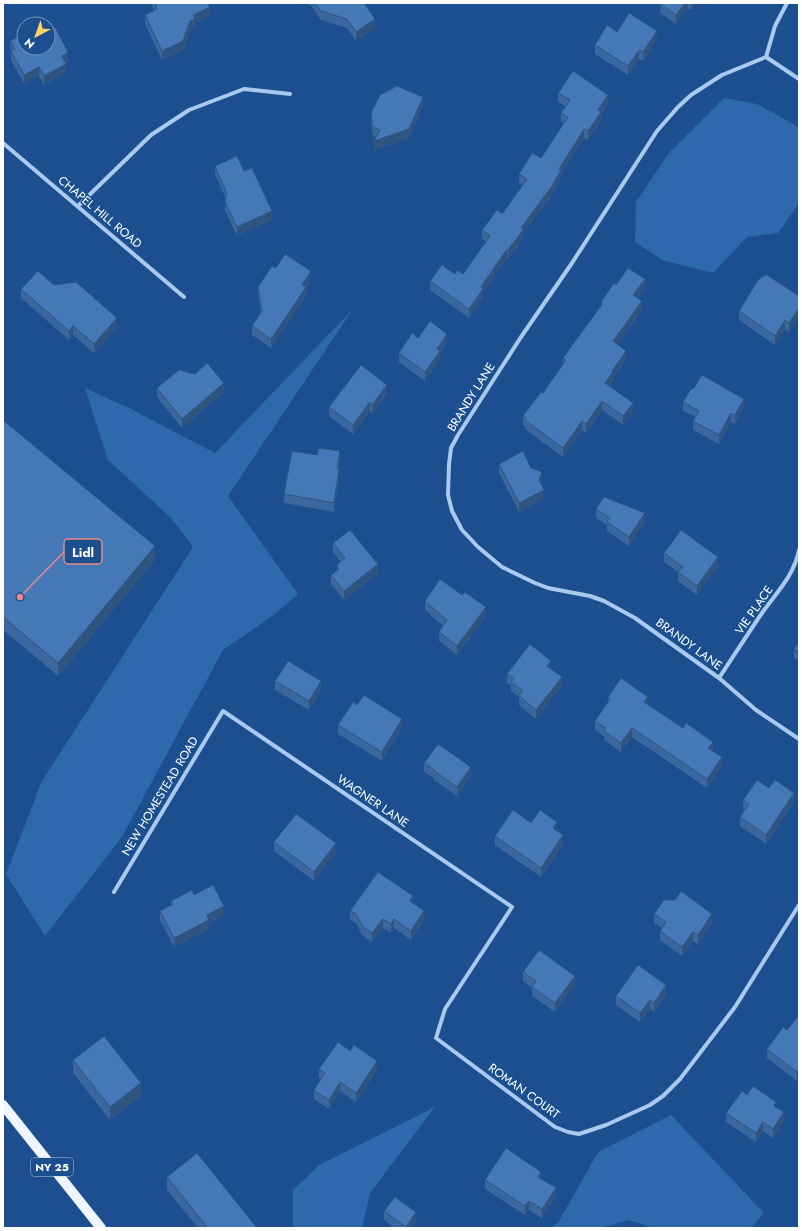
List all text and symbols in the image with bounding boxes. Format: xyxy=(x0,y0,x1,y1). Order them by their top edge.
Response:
north arrow xyxy=(16,16,56,56)
text: N xyxy=(21,35,38,52)
street label: CHAPEL HILL ROAD xyxy=(54,171,146,253)
street label: BRANDY LANE xyxy=(443,359,499,435)
callout: Lidl xyxy=(64,539,102,564)
text: Lidl xyxy=(72,543,94,562)
street label: VIE PLACE xyxy=(731,582,777,638)
street label: BRANDY LANE xyxy=(652,614,726,674)
street label: NEW HOMESTEAD ROAD xyxy=(117,733,203,859)
street label: WAGNER LANE xyxy=(333,770,413,832)
street label: ROMAN COURT xyxy=(485,1059,564,1123)
road number: NY 25 xyxy=(31,1158,73,1176)

